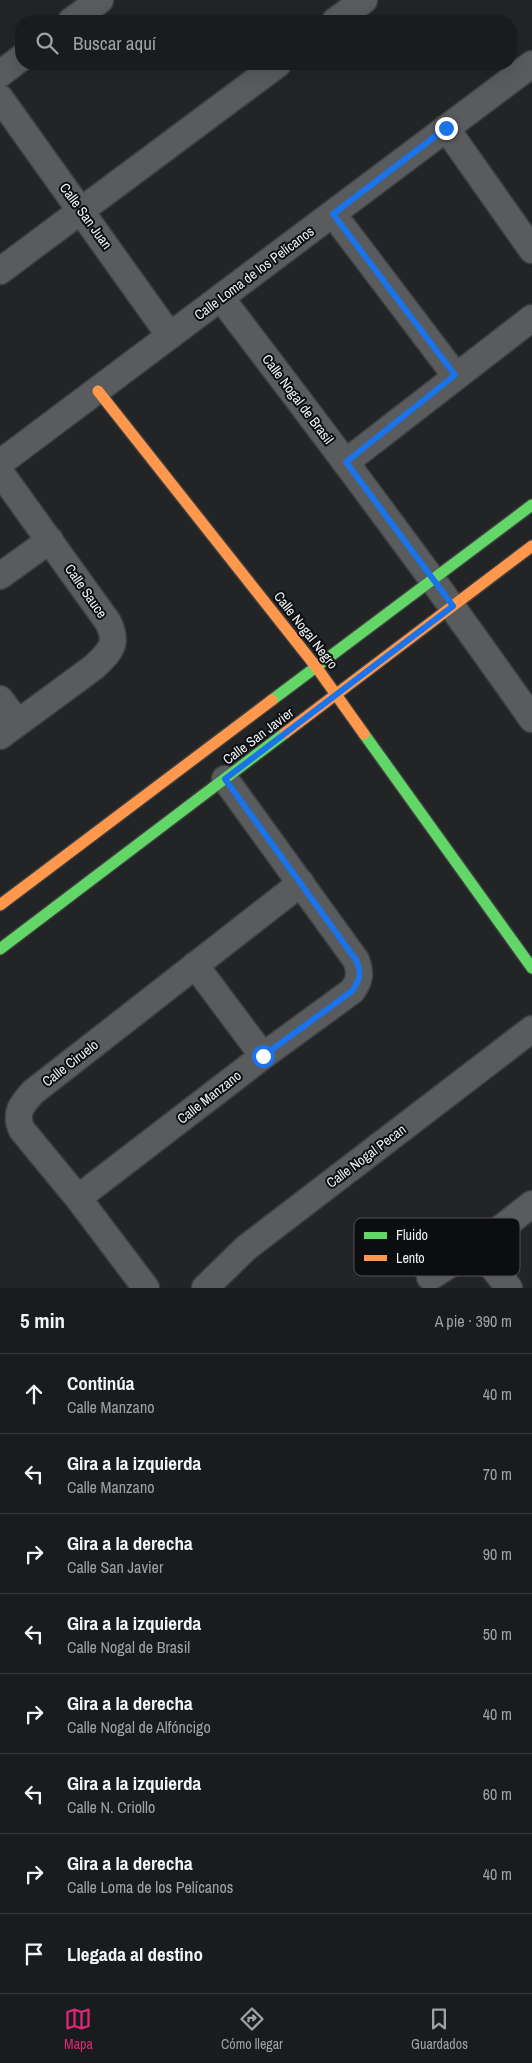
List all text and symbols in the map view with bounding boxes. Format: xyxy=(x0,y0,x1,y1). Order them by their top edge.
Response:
search box xyxy=(15,15,517,70)
icon: search xyxy=(33,29,61,57)
text: Buscar aquí xyxy=(73,30,156,56)
route end xyxy=(435,117,458,140)
street label: Calle San Juan xyxy=(56,179,116,253)
street label: Calle Loma de los Pelícanos xyxy=(190,222,318,324)
street label: Calle Nogal de Brasil xyxy=(258,351,338,447)
street label: Calle Sauce xyxy=(61,560,111,622)
street label: Calle Nogal Negro xyxy=(270,588,342,672)
street label: Calle San Javier xyxy=(219,703,297,769)
street label: Calle Ciruelo xyxy=(38,1035,102,1091)
route start xyxy=(252,1045,275,1068)
street label: Calle Manzano xyxy=(173,1066,245,1128)
street label: Calle Nogal Pecan xyxy=(323,1120,409,1192)
legend xyxy=(354,1218,520,1276)
text: Fluido xyxy=(396,1226,428,1244)
text: Lento xyxy=(396,1249,425,1267)
text: 5 min xyxy=(20,1306,65,1335)
text: A pie · 390 m xyxy=(435,1310,512,1332)
text: Continúa xyxy=(67,1370,135,1396)
icon: ahead xyxy=(20,1380,48,1408)
text: 40 m xyxy=(483,1383,512,1405)
text: Calle Manzano xyxy=(67,1396,155,1418)
text: Gira a la izquierda xyxy=(67,1450,201,1476)
icon: left xyxy=(20,1460,48,1488)
text: 70 m xyxy=(483,1463,512,1485)
text: Calle Manzano xyxy=(67,1476,155,1498)
text: Gira a la derecha xyxy=(67,1530,193,1556)
icon: right xyxy=(20,1540,48,1568)
text: 90 m xyxy=(483,1543,512,1565)
text: Calle San Javier xyxy=(67,1556,163,1578)
text: Gira a la izquierda xyxy=(67,1610,201,1636)
icon: left xyxy=(20,1620,48,1648)
text: 50 m xyxy=(483,1623,512,1645)
text: Calle Nogal de Brasil xyxy=(67,1636,190,1658)
text: Gira a la derecha xyxy=(67,1690,193,1716)
icon: right xyxy=(20,1700,48,1728)
text: 40 m xyxy=(483,1703,512,1725)
text: Calle Nogal de Alfóncigo xyxy=(67,1716,211,1738)
text: Gira a la izquierda xyxy=(67,1770,201,1796)
icon: left xyxy=(20,1780,48,1808)
text: 60 m xyxy=(483,1783,512,1805)
text: Calle N. Criollo xyxy=(67,1796,155,1818)
text: Gira a la derecha xyxy=(67,1850,193,1876)
icon: right xyxy=(20,1860,48,1888)
text: 40 m xyxy=(483,1863,512,1885)
text: Calle Loma de los Pelícanos xyxy=(67,1876,233,1898)
icon: arrive xyxy=(20,1940,48,1968)
text: Llegada al destino xyxy=(67,1941,203,1967)
tab: Mapa xyxy=(64,2005,93,2053)
tab: Cómo llegar xyxy=(221,2005,283,2053)
tab: Guardados xyxy=(411,2005,468,2053)

